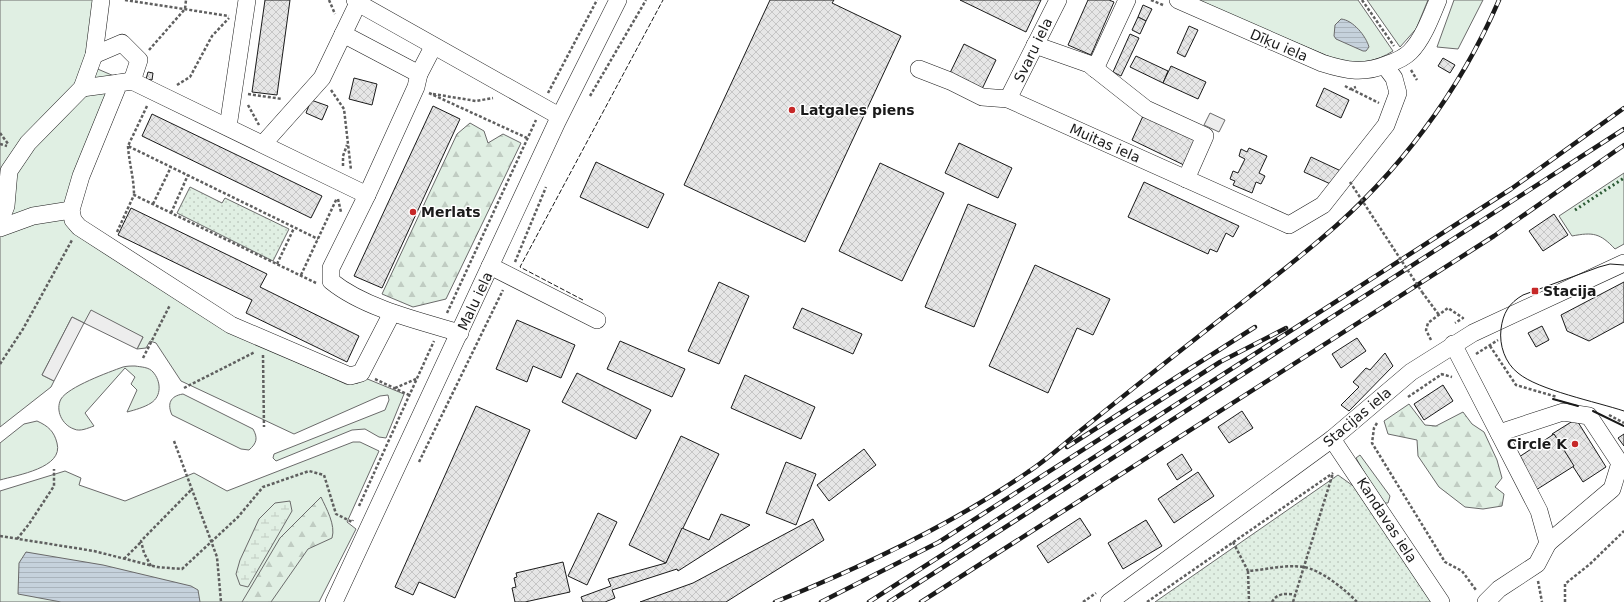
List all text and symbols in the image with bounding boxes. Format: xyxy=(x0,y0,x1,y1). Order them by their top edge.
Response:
street label: Svaru iela xyxy=(1011,15,1055,85)
street label: Dīķu iela xyxy=(1247,26,1310,65)
place label: Latgales piens xyxy=(800,102,915,118)
marker: Latgales piens xyxy=(787,105,797,115)
street label: Muitas iela xyxy=(1067,120,1143,166)
place label: Merlats xyxy=(421,204,481,220)
marker: Merlats xyxy=(408,207,418,217)
street label: Malu iela xyxy=(454,269,496,333)
place label: Stacija xyxy=(1543,283,1597,299)
marker: Stacija xyxy=(1530,286,1540,296)
street label: Stacijas iela xyxy=(1320,384,1394,450)
place label: Circle K xyxy=(1507,436,1568,452)
marker: Circle K xyxy=(1570,439,1580,449)
street label: Kandavas iela xyxy=(1354,475,1420,565)

